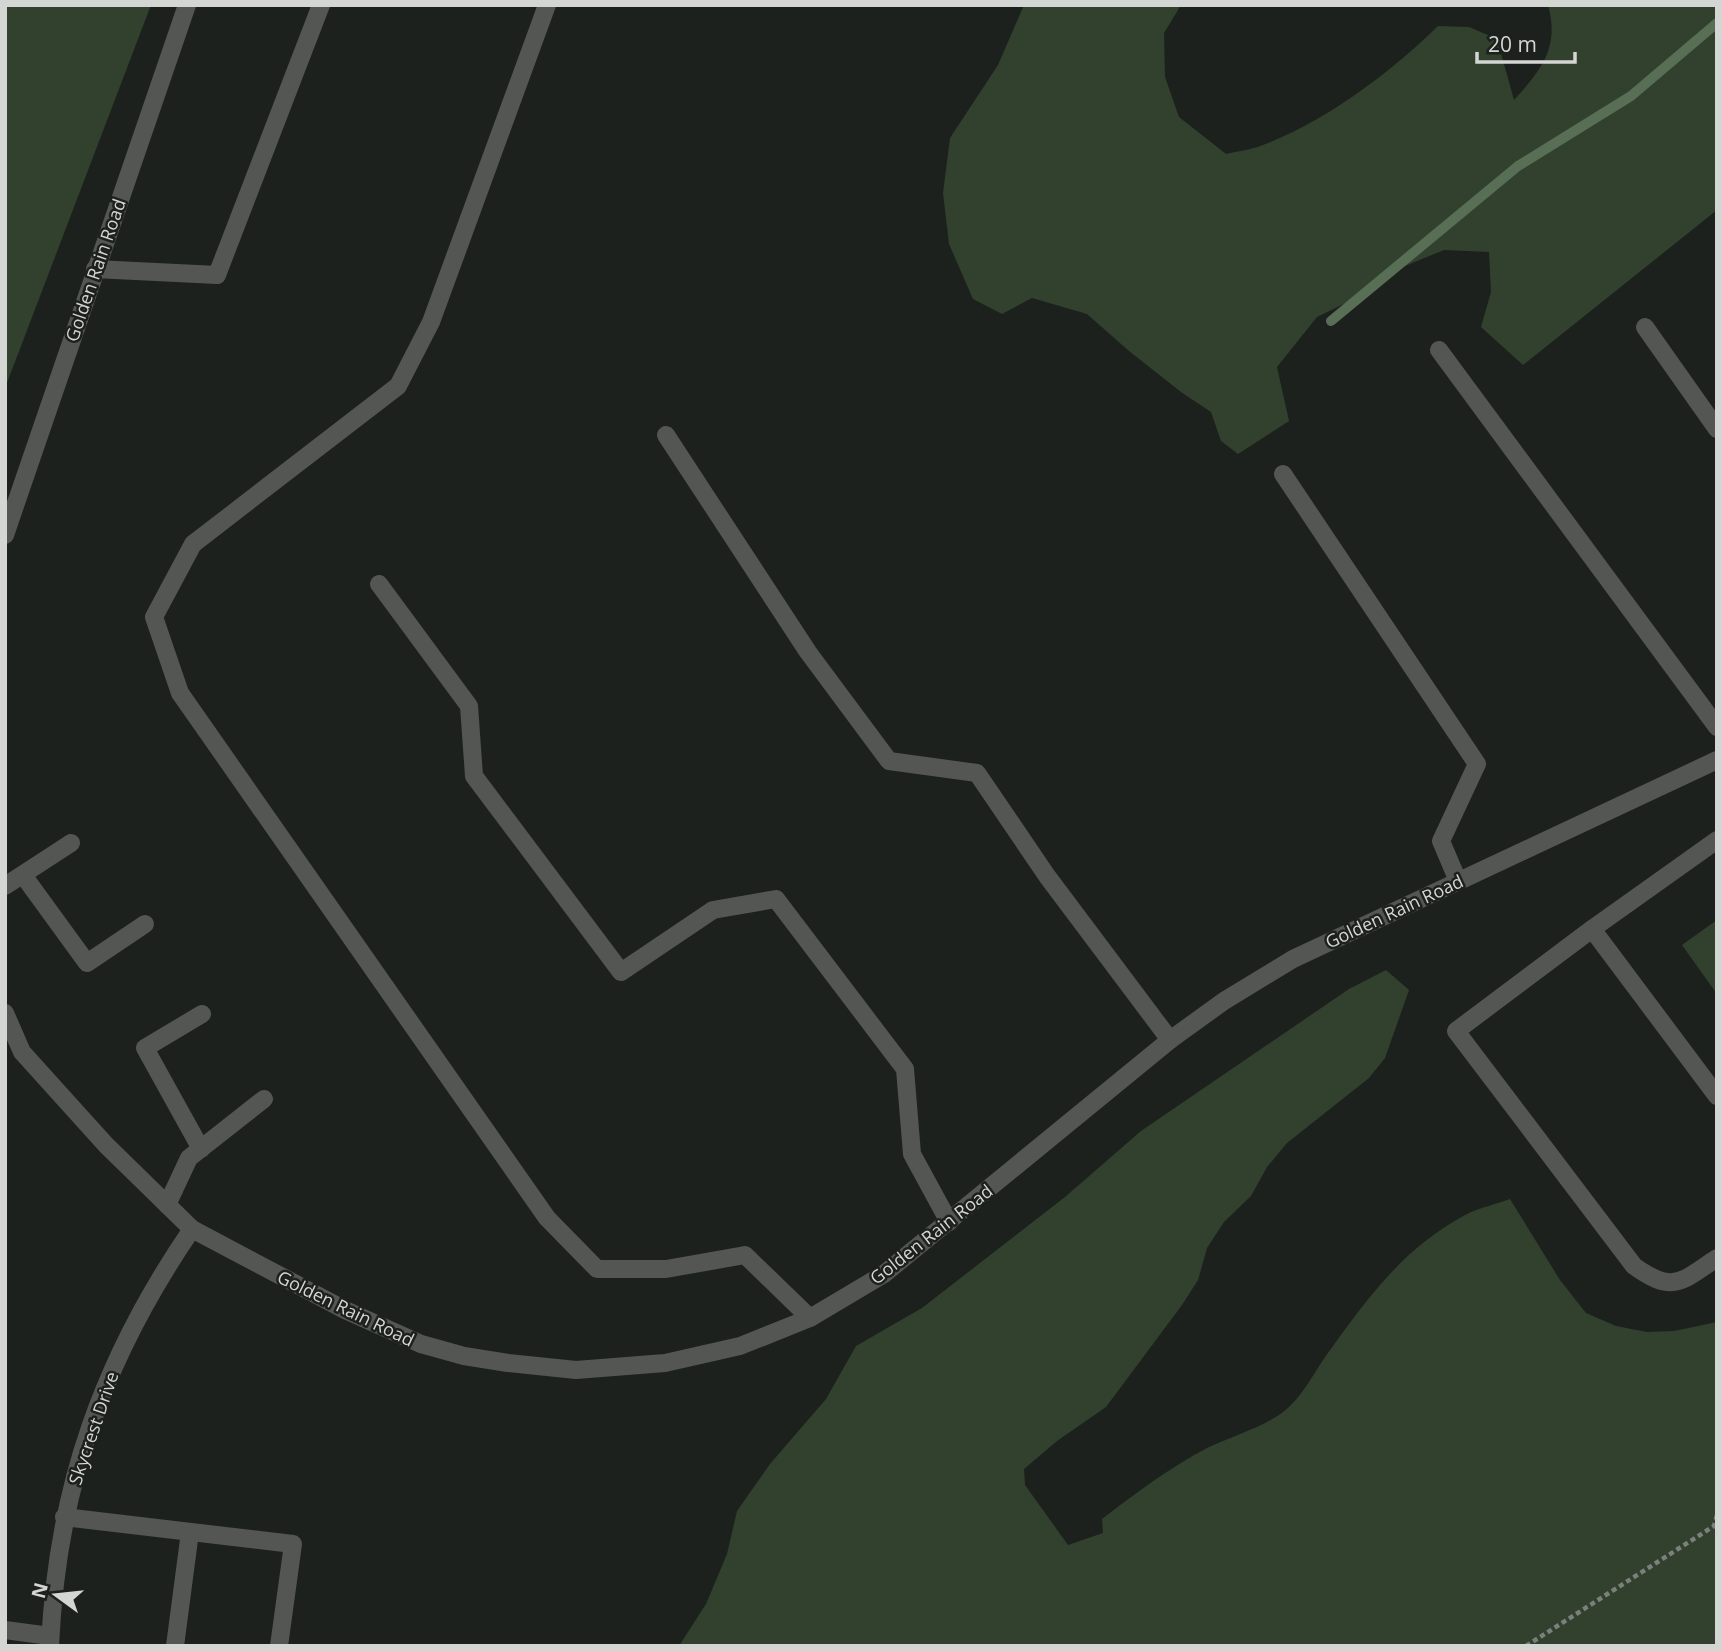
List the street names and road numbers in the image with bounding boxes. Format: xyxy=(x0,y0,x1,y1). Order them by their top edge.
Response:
street label: Golden Rain Road xyxy=(59,195,131,345)
street label: Golden Rain Road xyxy=(1321,869,1467,953)
street label: Golden Rain Road xyxy=(865,1178,997,1290)
street label: Golden Rain Road xyxy=(273,1264,419,1352)
street label: Skycrest Drive xyxy=(62,1368,124,1488)

